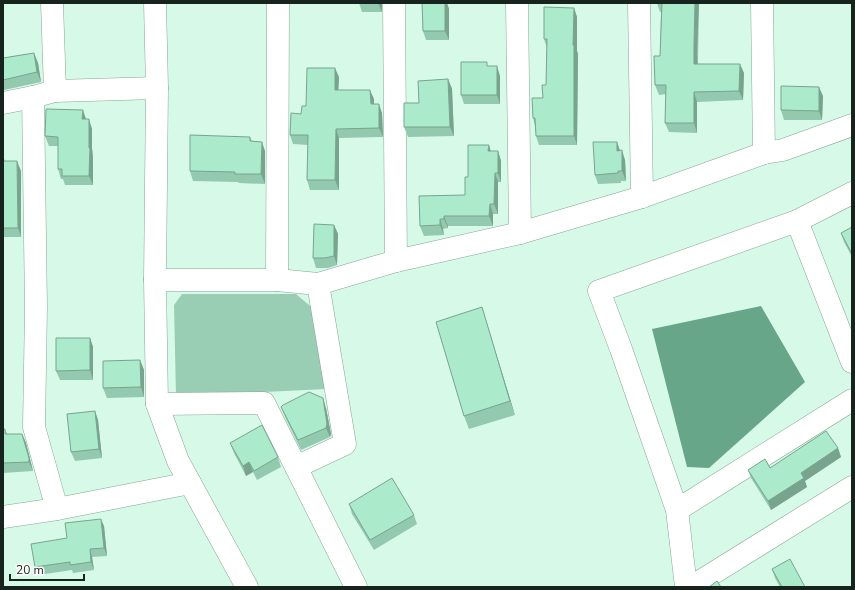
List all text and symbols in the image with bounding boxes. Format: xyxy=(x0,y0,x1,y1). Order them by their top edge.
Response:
scale bar xyxy=(10,556,84,582)
text: 20 m xyxy=(16,562,44,578)

